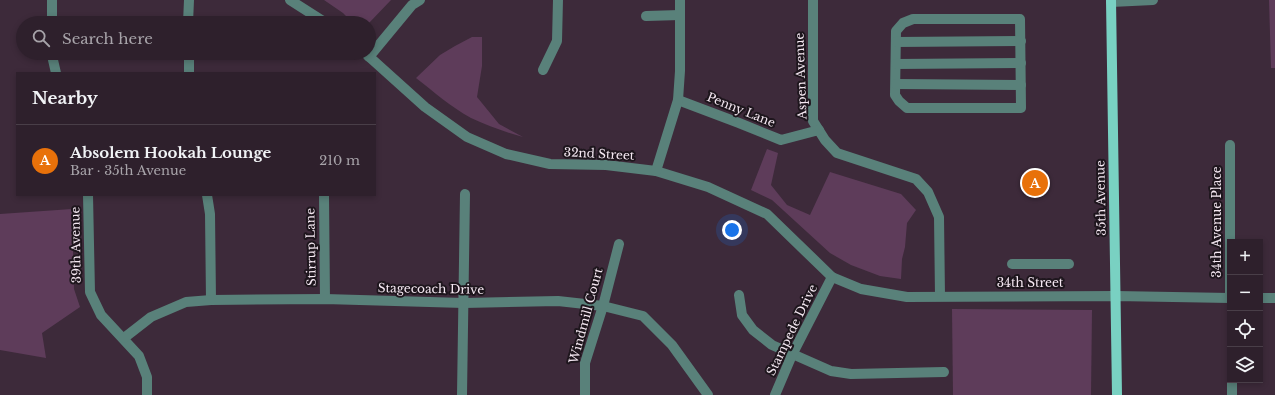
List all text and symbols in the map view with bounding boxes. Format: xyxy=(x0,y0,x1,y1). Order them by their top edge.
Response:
search box xyxy=(16,16,376,60)
icon: search xyxy=(30,27,52,49)
text: Search here xyxy=(62,29,153,48)
street label: Aspen Avenue xyxy=(791,32,810,121)
text: Nearby xyxy=(32,88,98,109)
street label: Penny Lane xyxy=(705,89,778,130)
text: Absolem Hookah Lounge xyxy=(70,143,271,162)
street label: 32nd Street xyxy=(563,144,635,163)
text: A xyxy=(40,152,50,169)
text: 210 m xyxy=(319,152,360,169)
street label: 35th Avenue xyxy=(1092,160,1109,236)
text: Bar · 35th Avenue xyxy=(70,162,186,179)
street label: 34th Avenue Place xyxy=(1209,166,1224,278)
pin: A xyxy=(1022,168,1048,198)
street label: 39th Avenue xyxy=(67,206,84,283)
street label: Stirrup Lane xyxy=(302,208,319,286)
your location xyxy=(722,220,742,240)
map controls xyxy=(1227,239,1263,383)
button: + xyxy=(1227,239,1263,275)
street label: Windmill Court xyxy=(565,266,606,366)
street label: 34th Street xyxy=(997,275,1064,290)
button: − xyxy=(1227,275,1263,311)
street label: Stagecoach Drive xyxy=(378,280,484,297)
street label: Stampede Drive xyxy=(763,282,820,378)
button: locate xyxy=(1227,311,1263,347)
button: layers xyxy=(1227,347,1263,383)

